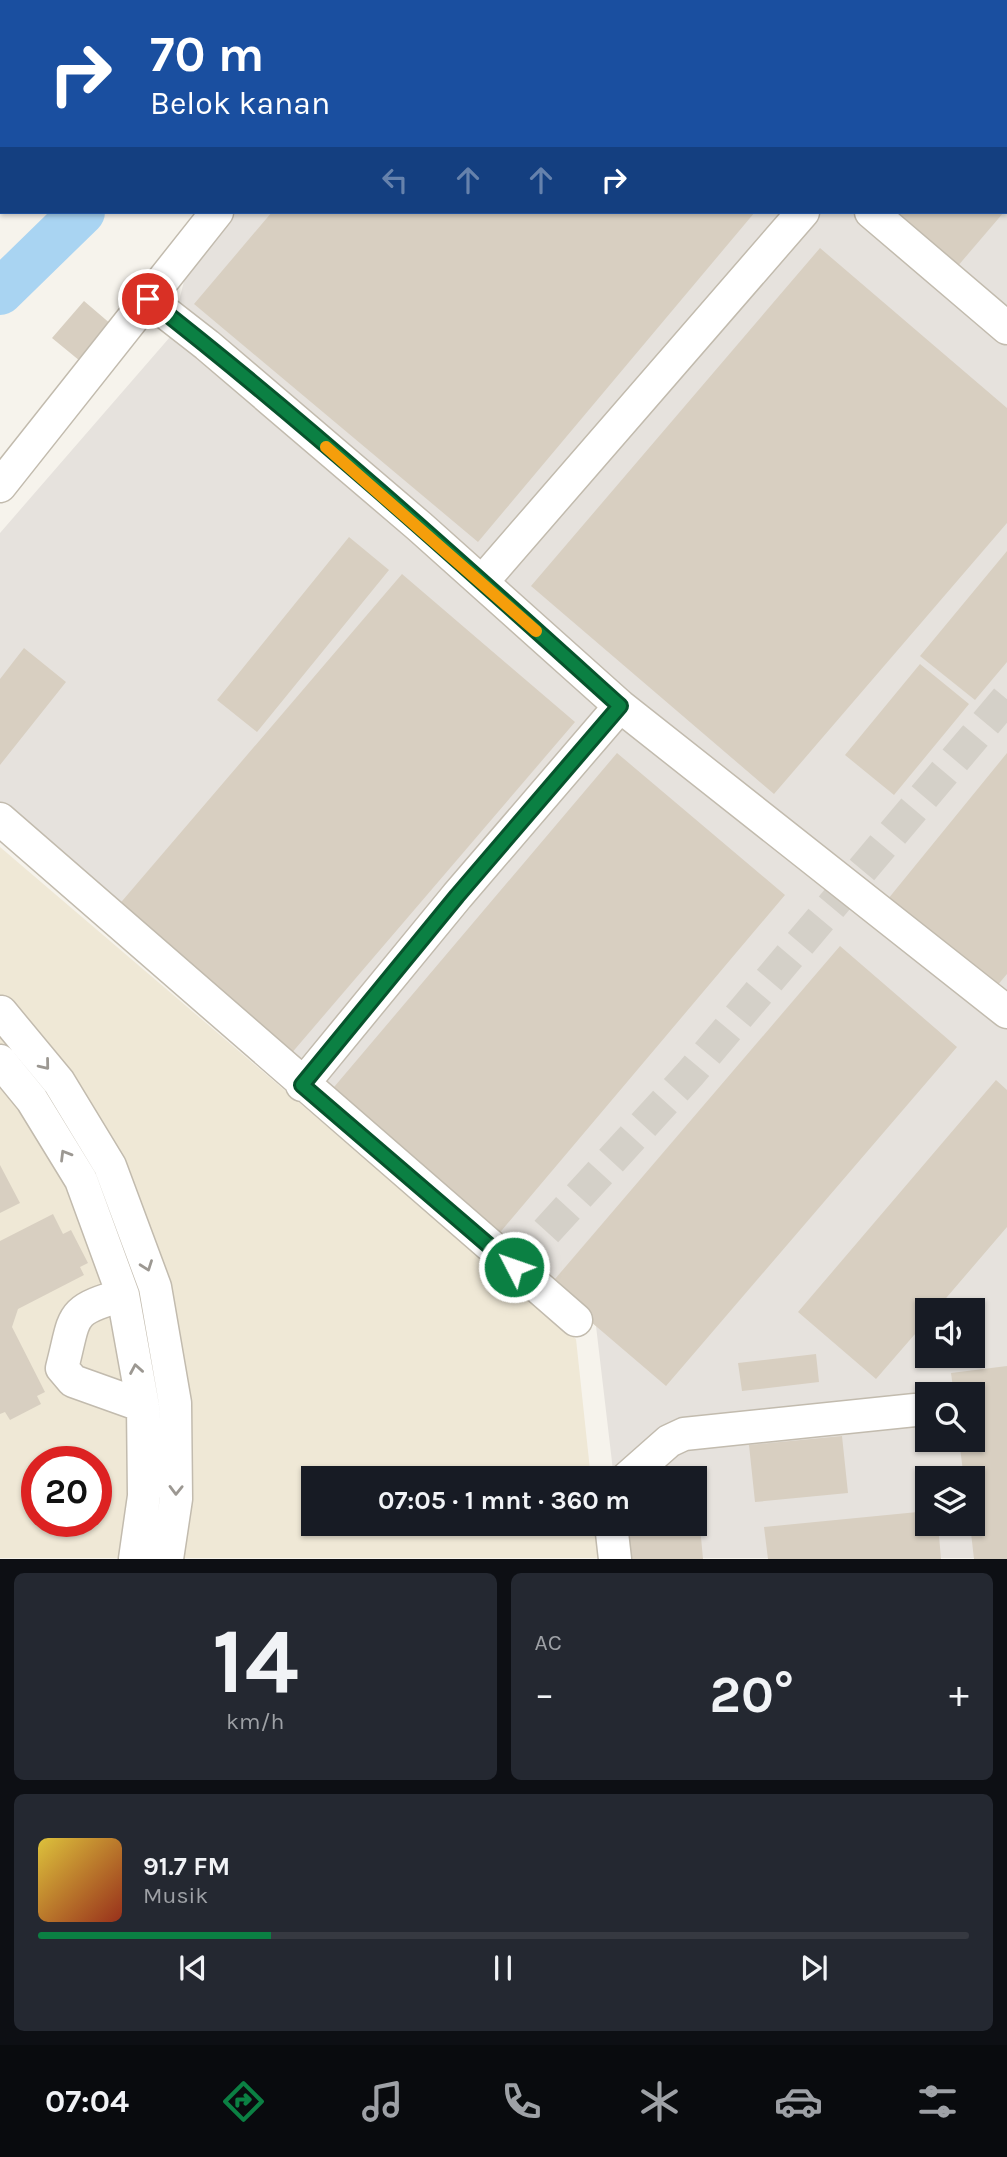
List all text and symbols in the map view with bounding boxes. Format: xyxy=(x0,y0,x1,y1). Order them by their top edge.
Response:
text: 70 m xyxy=(150,26,264,83)
icon: right xyxy=(35,28,126,119)
text: Belok kanan xyxy=(150,85,330,122)
icon: left xyxy=(376,161,414,199)
icon: ahead xyxy=(449,161,487,199)
icon: ahead xyxy=(522,161,560,199)
icon: right xyxy=(595,161,633,199)
pin xyxy=(118,269,178,329)
icon: arrive xyxy=(129,280,167,318)
one-way arrow xyxy=(36,1057,49,1069)
one-way arrow xyxy=(61,1149,74,1162)
position arrow xyxy=(477,1230,551,1304)
one-way arrow xyxy=(139,1260,153,1272)
map controls xyxy=(915,1298,985,1536)
button: sound xyxy=(915,1298,985,1368)
one-way arrow xyxy=(130,1363,145,1375)
button: search xyxy=(915,1382,985,1452)
speed limit sign: 20 xyxy=(21,1446,112,1537)
button: layers xyxy=(915,1466,985,1536)
text: 07:05 · 1 mnt · 360 m xyxy=(378,1485,630,1516)
one-way arrow xyxy=(168,1486,184,1496)
text: 14 xyxy=(212,1609,299,1715)
text: AC xyxy=(535,1629,562,1656)
text: 20° xyxy=(709,1664,794,1725)
text: − xyxy=(535,1672,554,1717)
text: + xyxy=(949,1672,969,1717)
text: km/h xyxy=(226,1708,284,1735)
text: 91.7 FM xyxy=(143,1851,230,1882)
text: Musik xyxy=(143,1882,208,1909)
icon: previous xyxy=(174,1949,212,1987)
icon: pause xyxy=(484,1949,522,1987)
icon: next xyxy=(795,1949,833,1987)
icon: directions xyxy=(219,2077,268,2126)
icon: music xyxy=(358,2077,407,2126)
icon: phone xyxy=(497,2077,546,2126)
icon: climate xyxy=(635,2077,684,2126)
icon: car xyxy=(774,2077,823,2126)
icon: filters xyxy=(913,2077,962,2126)
text: 07:04 xyxy=(45,2083,129,2120)

